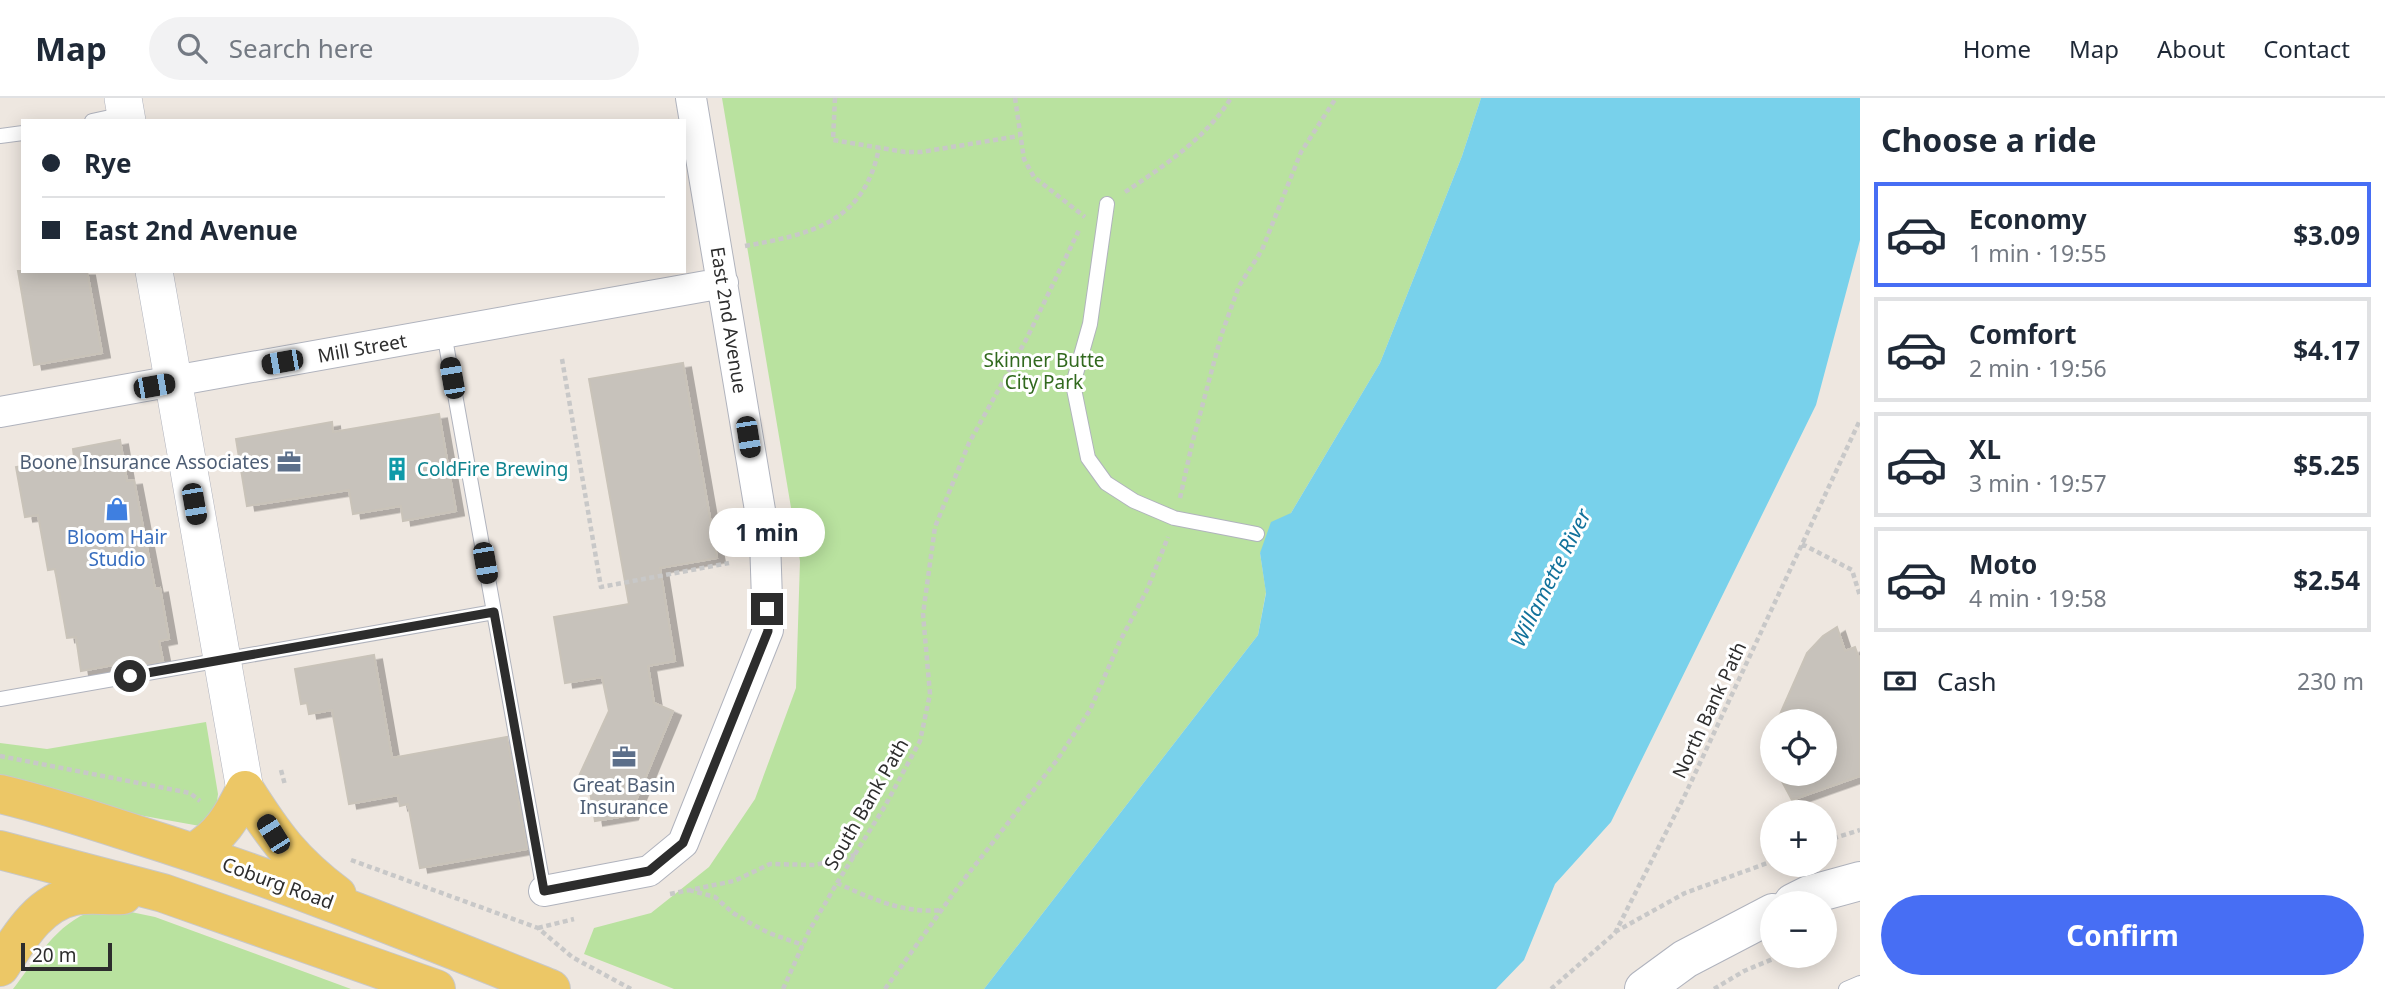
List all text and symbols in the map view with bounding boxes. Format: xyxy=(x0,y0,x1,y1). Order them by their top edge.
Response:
search box xyxy=(149,17,639,80)
text: Map xyxy=(35,26,107,71)
icon: search xyxy=(173,29,211,67)
text: Search here xyxy=(229,30,373,66)
text: Home xyxy=(1963,32,2031,65)
text: Map xyxy=(2069,32,2119,65)
text: About xyxy=(2157,32,2225,65)
text: Contact xyxy=(2263,32,2350,65)
text: Choose a ride xyxy=(1881,118,2097,161)
text: Rye xyxy=(84,145,131,181)
text: Economy xyxy=(1969,201,2087,237)
icon: car xyxy=(1885,203,1948,266)
text: East 2nd Avenue xyxy=(84,212,298,248)
text: $3.09 xyxy=(2293,217,2360,253)
text: 1 min · 19:55 xyxy=(1969,237,2107,269)
street label: East 2nd Avenue xyxy=(705,245,753,395)
text: Comfort xyxy=(1969,316,2077,352)
icon: car xyxy=(1885,318,1948,381)
street label: Mill Street xyxy=(315,327,409,369)
text: $4.17 xyxy=(2293,332,2360,368)
park label: Skinner Butte City Park xyxy=(984,347,1105,395)
car xyxy=(260,348,305,376)
text: 2 min · 19:56 xyxy=(1969,352,2107,384)
car xyxy=(439,355,466,401)
car xyxy=(132,372,177,400)
car xyxy=(735,415,762,459)
text: XL xyxy=(1969,431,2001,467)
icon: car xyxy=(1885,433,1948,496)
text: $5.25 xyxy=(2293,447,2360,483)
office icon: Boone Insurance Associates xyxy=(275,448,303,476)
place label: Boone Insurance Associates xyxy=(19,449,269,475)
building icon: ColdFire Brewing xyxy=(383,455,411,483)
place label: ColdFire Brewing xyxy=(417,456,568,482)
text: 3 min · 19:57 xyxy=(1969,467,2107,499)
car xyxy=(181,481,208,527)
shop icon: Bloom Hair Studio xyxy=(103,495,131,523)
water label: Willamette River xyxy=(1503,502,1598,651)
callout: 1 min xyxy=(709,508,825,556)
text: 1 min xyxy=(735,516,799,548)
place label: Bloom Hair Studio xyxy=(67,524,167,572)
car xyxy=(472,540,499,586)
text: Moto xyxy=(1969,546,2037,582)
icon: car xyxy=(1885,548,1948,611)
text: $2.54 xyxy=(2293,562,2360,598)
text: 4 min · 19:58 xyxy=(1969,582,2107,614)
route end xyxy=(751,593,783,625)
street label: North Bank Path xyxy=(1666,637,1752,783)
route start xyxy=(114,660,146,692)
icon: cash xyxy=(1881,662,1919,700)
text: Cash xyxy=(1937,663,1997,699)
text: 230 m xyxy=(2297,665,2364,697)
map controls xyxy=(1760,709,1837,968)
button: locate xyxy=(1760,709,1837,786)
street label: South Bank Path xyxy=(818,733,914,875)
office icon: Great Basin Insurance xyxy=(610,743,638,771)
place label: Great Basin Insurance xyxy=(572,772,676,820)
button: + xyxy=(1760,800,1837,877)
car xyxy=(253,811,294,857)
street label: Coburg Road xyxy=(219,851,337,915)
button: − xyxy=(1760,891,1837,968)
button: Confirm xyxy=(1881,895,2364,975)
scale bar xyxy=(21,940,112,972)
text: 20 m xyxy=(32,942,76,968)

